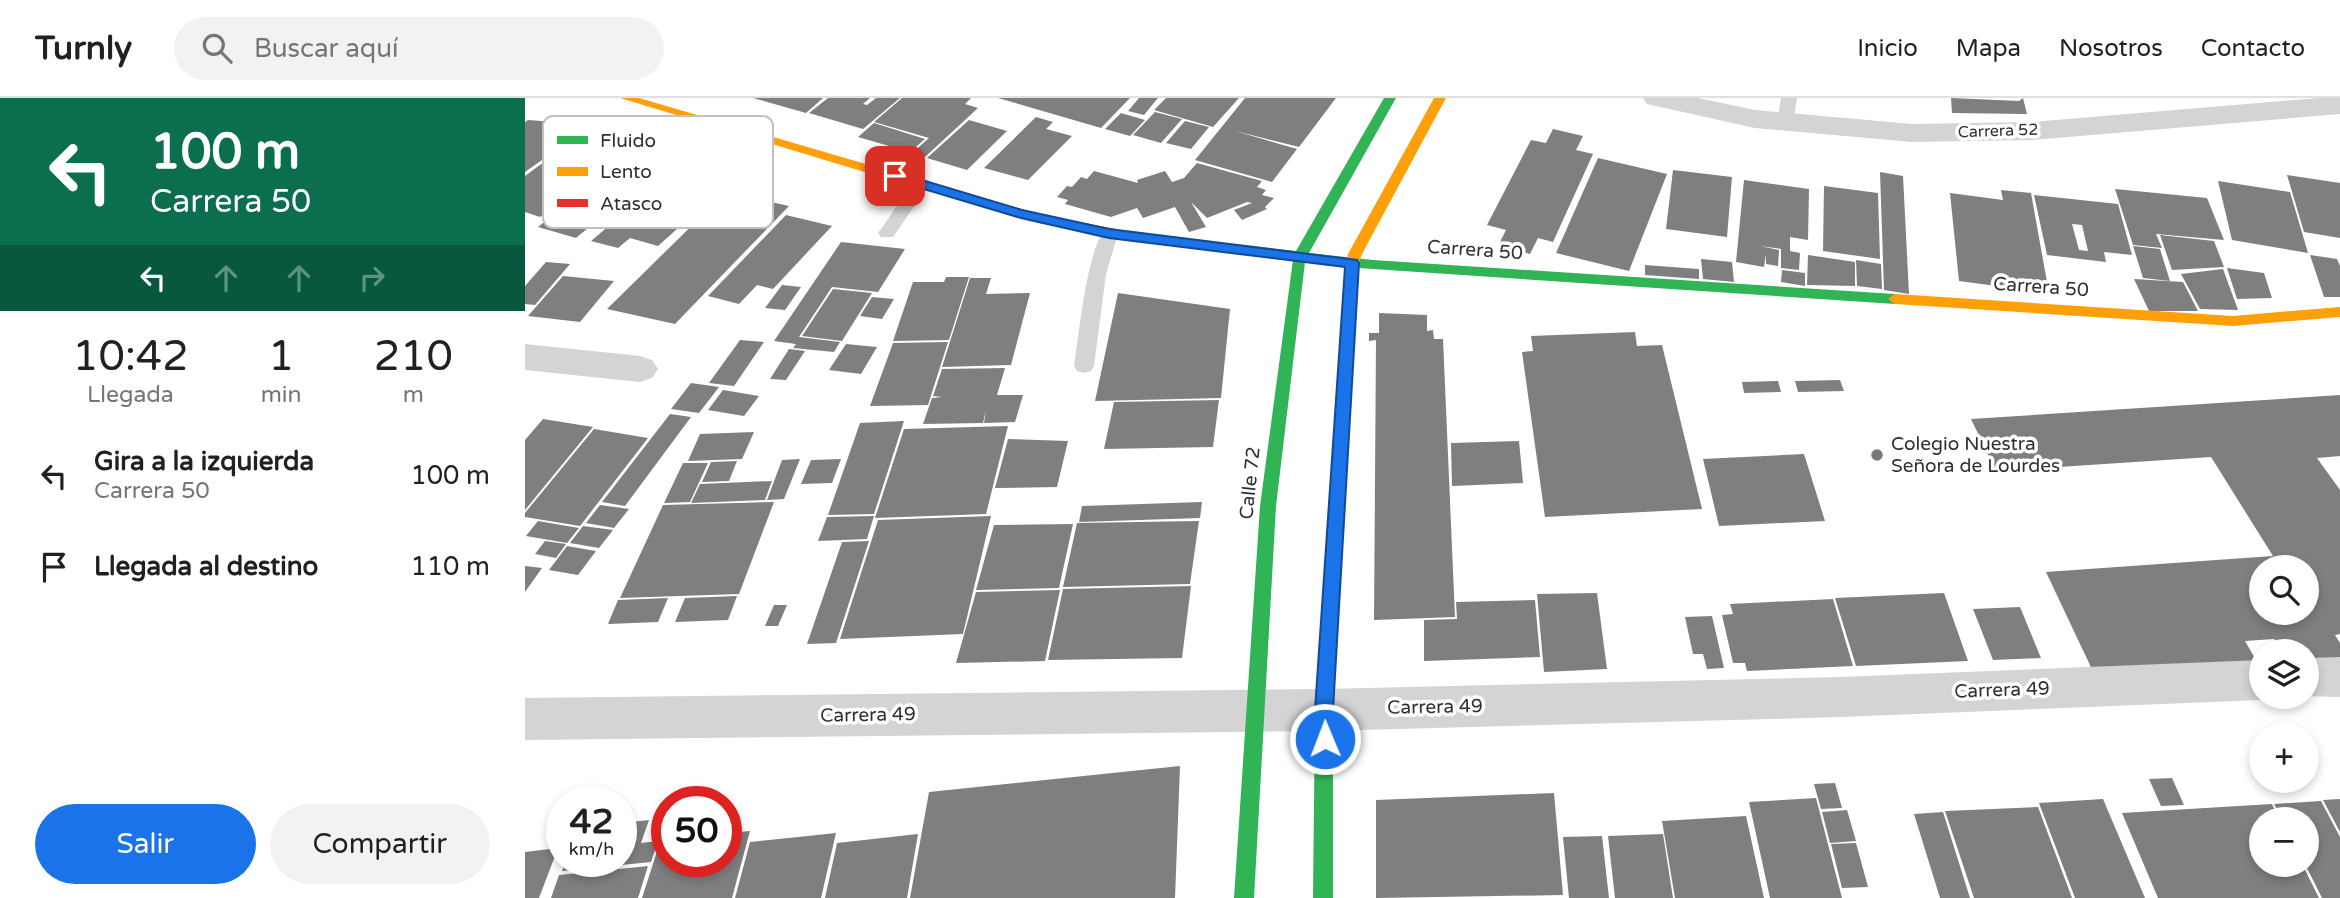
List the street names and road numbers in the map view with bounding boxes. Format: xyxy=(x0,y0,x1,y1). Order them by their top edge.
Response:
street label: Carrera 52 xyxy=(1957,120,2039,142)
street label: Carrera 50 xyxy=(1427,236,1524,264)
street label: Carrera 50 xyxy=(1993,273,2090,301)
street label: Calle 72 xyxy=(1235,446,1265,520)
street label: Carrera 49 xyxy=(1954,677,2050,703)
street label: Carrera 49 xyxy=(1387,695,1483,719)
street label: Carrera 49 xyxy=(820,703,916,727)

